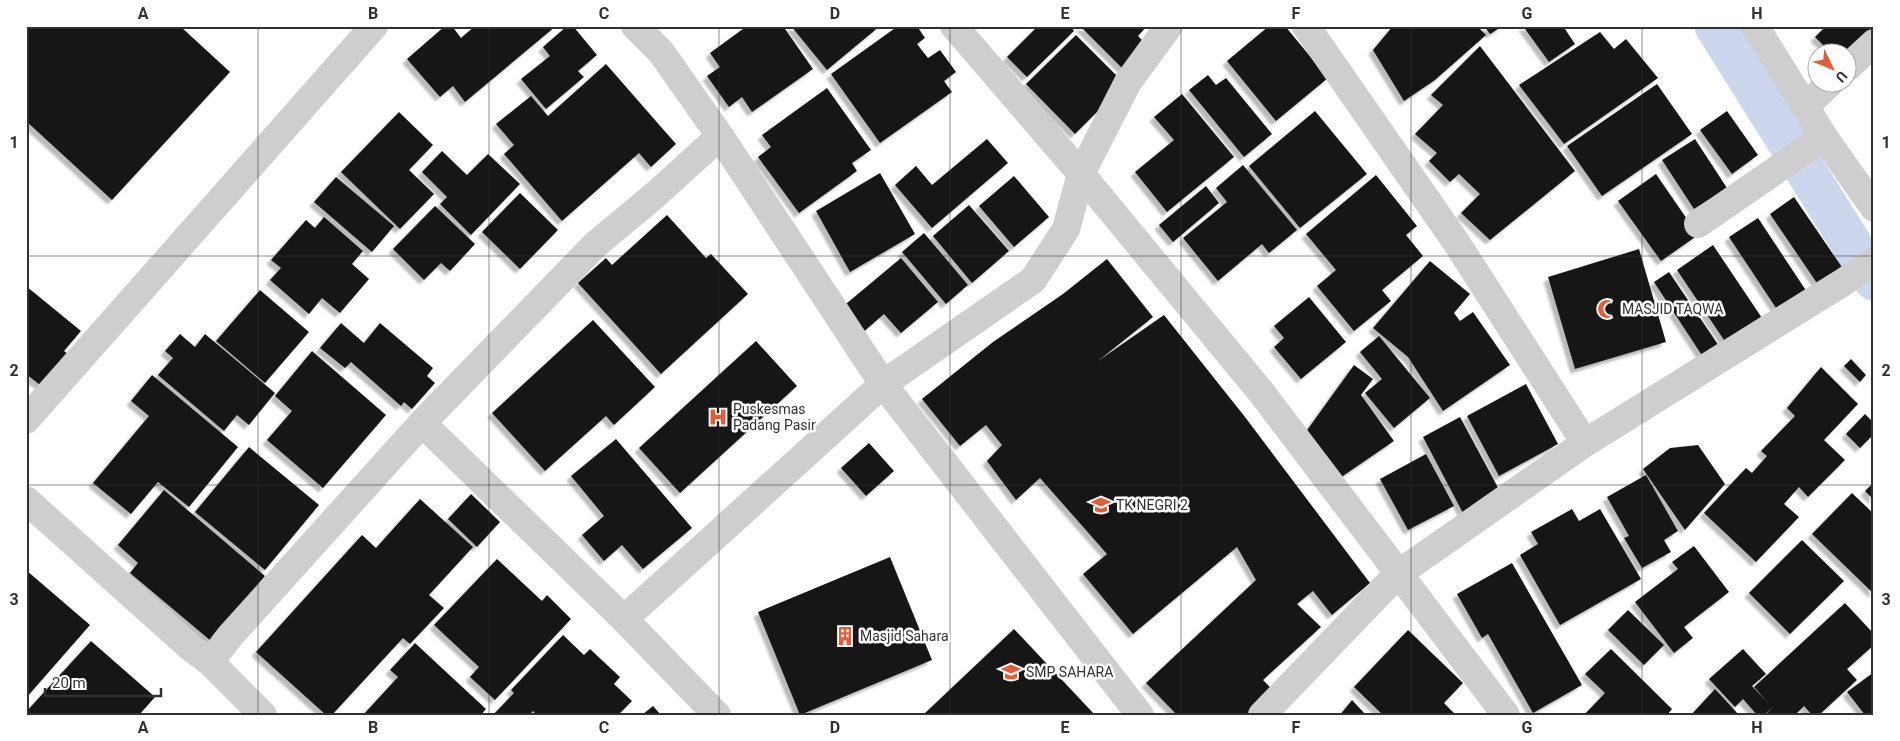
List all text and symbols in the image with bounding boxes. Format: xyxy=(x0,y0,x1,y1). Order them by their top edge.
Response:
text: A xyxy=(138,4,149,23)
text: B xyxy=(368,4,378,23)
text: C xyxy=(599,4,609,23)
text: D xyxy=(830,4,840,23)
text: E xyxy=(1061,4,1070,23)
text: F xyxy=(1292,4,1301,23)
text: G xyxy=(1522,4,1533,23)
text: H xyxy=(1751,4,1763,23)
north arrow xyxy=(1808,42,1858,92)
text: U xyxy=(1833,68,1851,86)
text: 1 xyxy=(9,133,19,152)
text: 1 xyxy=(1881,133,1891,152)
mosque icon: MASJID TAQWA xyxy=(1596,298,1618,320)
place label: MASJID TAQWA xyxy=(1622,301,1723,317)
text: 2 xyxy=(9,361,19,380)
text: 2 xyxy=(1881,361,1891,380)
place label: Puskesmas Padang Pasir xyxy=(733,401,816,433)
hospital icon: Puskesmas Padang Pasir xyxy=(707,406,729,428)
school or university icon: TK NEGRI 2 xyxy=(1090,494,1112,516)
place label: TK NEGRI 2 xyxy=(1116,497,1188,513)
text: 3 xyxy=(9,590,19,609)
text: 3 xyxy=(1881,590,1891,609)
building icon: Masjid Sahara xyxy=(834,625,856,647)
place label: Masjid Sahara xyxy=(860,628,949,644)
school or university icon: SMP SAHARA xyxy=(1000,661,1022,683)
place label: SMP SAHARA xyxy=(1026,664,1113,680)
scale bar xyxy=(45,666,161,698)
text: 20 m xyxy=(52,674,86,692)
text: A xyxy=(138,718,149,737)
text: B xyxy=(368,718,378,737)
text: C xyxy=(599,718,609,737)
text: D xyxy=(830,718,840,737)
text: E xyxy=(1061,718,1070,737)
text: F xyxy=(1292,718,1301,737)
text: G xyxy=(1522,718,1533,737)
text: H xyxy=(1751,718,1763,737)

